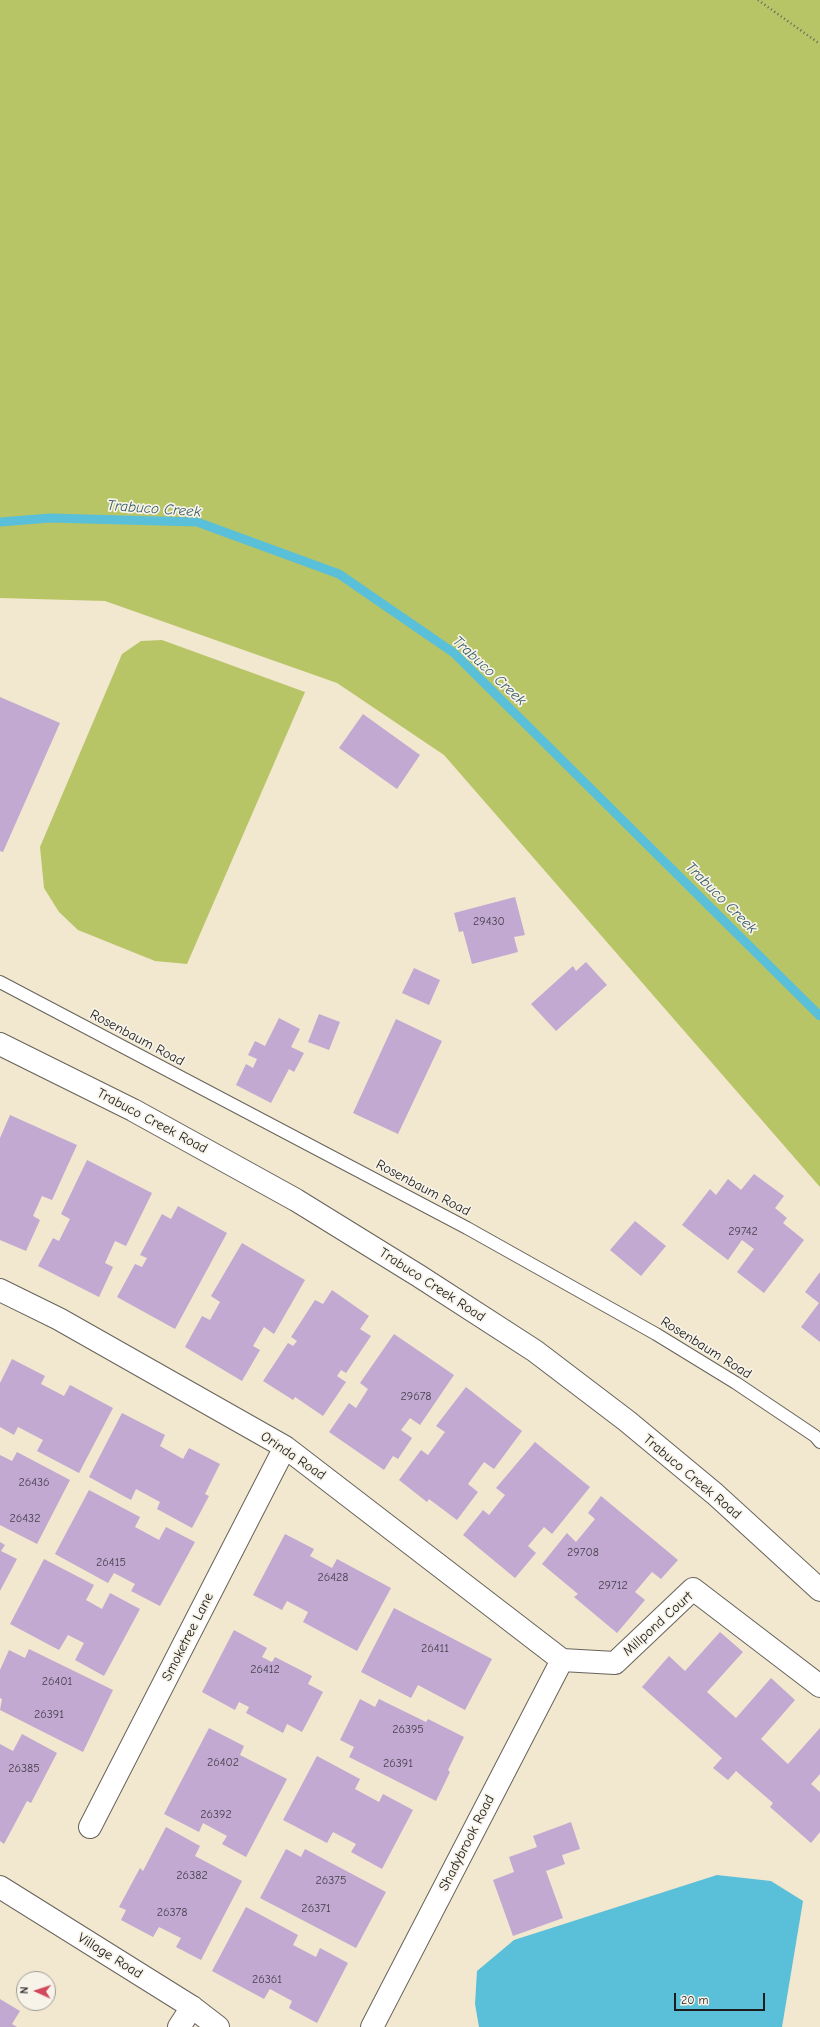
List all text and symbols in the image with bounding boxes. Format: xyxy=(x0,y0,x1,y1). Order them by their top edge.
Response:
water label: Trabuco Creek xyxy=(106,497,202,521)
water label: Trabuco Creek xyxy=(448,632,530,710)
water label: Trabuco Creek xyxy=(681,858,761,938)
house number: 29430 xyxy=(473,915,505,929)
street label: Rosenbaum Road xyxy=(87,1006,187,1070)
street label: Trabuco Creek Road xyxy=(94,1085,210,1157)
street label: Rosenbaum Road xyxy=(373,1156,473,1220)
house number: 29742 xyxy=(728,1225,758,1239)
street label: Trabuco Creek Road xyxy=(376,1244,488,1326)
street label: Rosenbaum Road xyxy=(657,1313,755,1383)
house number: 29678 xyxy=(401,1390,431,1404)
street label: Orinda Road xyxy=(257,1428,329,1484)
street label: Trabuco Creek Road xyxy=(640,1431,744,1523)
house number: 26436 xyxy=(18,1476,50,1490)
house number: 26432 xyxy=(10,1512,40,1526)
house number: 29708 xyxy=(567,1546,599,1560)
house number: 26415 xyxy=(96,1556,126,1570)
house number: 26428 xyxy=(317,1571,349,1585)
house number: 29712 xyxy=(598,1579,628,1593)
street label: Millpond Court xyxy=(620,1588,696,1660)
street label: Smoketree Lane xyxy=(159,1590,217,1684)
house number: 26411 xyxy=(421,1642,449,1656)
house number: 26412 xyxy=(250,1663,280,1677)
house number: 26401 xyxy=(42,1675,72,1689)
house number: 26391 xyxy=(34,1708,64,1722)
house number: 26395 xyxy=(392,1723,424,1737)
house number: 26402 xyxy=(207,1756,239,1770)
house number: 26391 xyxy=(383,1757,413,1771)
house number: 26385 xyxy=(8,1762,40,1776)
street label: Shadybrook Road xyxy=(436,1792,498,1894)
house number: 26392 xyxy=(200,1808,232,1822)
house number: 26382 xyxy=(176,1869,208,1883)
house number: 26375 xyxy=(315,1874,347,1888)
house number: 26371 xyxy=(301,1902,331,1916)
house number: 26378 xyxy=(157,1906,187,1920)
street label: Village Road xyxy=(74,1929,146,1983)
north arrow xyxy=(16,1971,56,2011)
house number: 26361 xyxy=(252,1973,282,1987)
scale bar xyxy=(676,1985,767,2011)
text: N xyxy=(18,1986,31,1994)
text: 20 m xyxy=(681,1993,709,2007)

